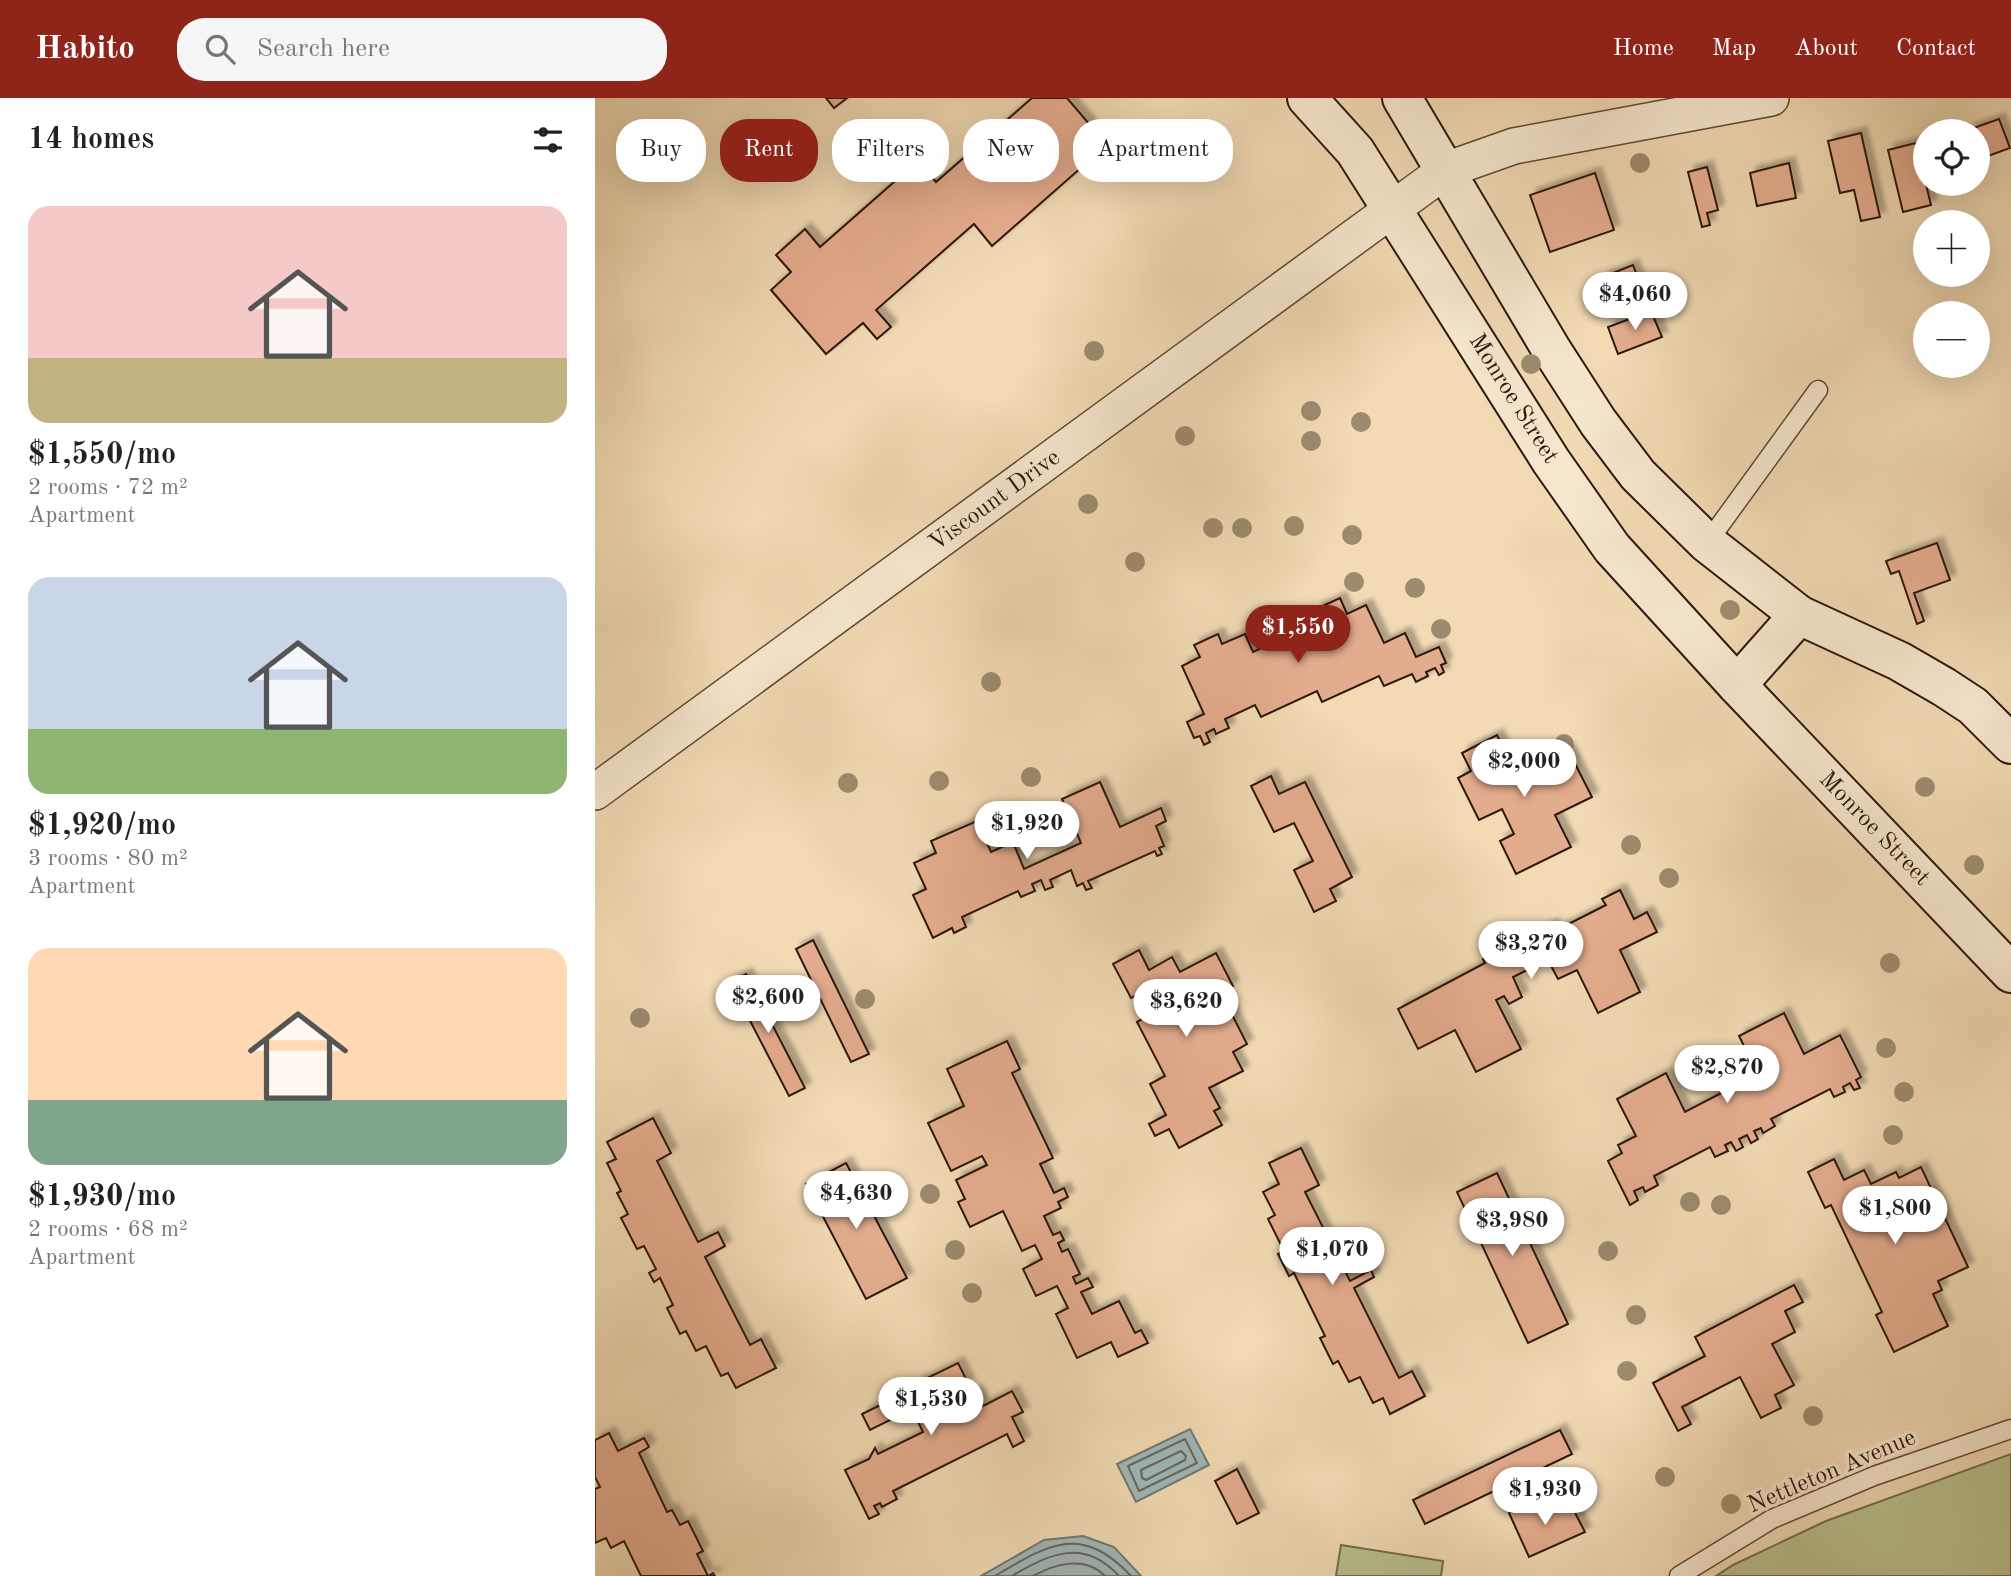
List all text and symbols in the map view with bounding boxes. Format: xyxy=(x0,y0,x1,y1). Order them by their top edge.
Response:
search box xyxy=(177,18,667,81)
icon: search xyxy=(201,30,239,68)
text: Habito xyxy=(35,33,135,66)
text: Search here xyxy=(257,36,390,62)
text: Home xyxy=(1613,37,1674,61)
text: Map xyxy=(1712,37,1756,61)
text: About xyxy=(1794,37,1858,61)
text: Contact xyxy=(1896,37,1976,61)
chip: Buy xyxy=(616,119,706,182)
chip: Rent xyxy=(720,119,818,182)
chip: Filters xyxy=(832,119,949,182)
chip: New xyxy=(963,119,1059,182)
chip: Apartment xyxy=(1073,119,1233,182)
map controls xyxy=(1913,119,1990,378)
button: locate xyxy=(1913,119,1990,196)
icon: filters xyxy=(529,121,567,159)
text: 14 homes xyxy=(28,125,154,155)
button: + xyxy=(1913,210,1990,287)
icon: home xyxy=(235,251,361,377)
pin: $4,060 xyxy=(1578,272,1692,332)
text: $4,060 xyxy=(1598,283,1672,306)
button: − xyxy=(1913,301,1990,378)
street label: Monroe Street xyxy=(1464,330,1562,468)
text: $1,550/mo xyxy=(28,440,176,470)
street label: Viscount Drive xyxy=(925,446,1065,556)
text: 2 rooms · 72 m² xyxy=(28,476,188,499)
text: Apartment xyxy=(28,504,136,527)
pin: $1,550 xyxy=(1241,606,1355,665)
text: $1,550 xyxy=(1261,616,1335,639)
icon: home xyxy=(235,622,361,748)
pin: $2,000 xyxy=(1467,740,1581,799)
text: $2,000 xyxy=(1487,750,1561,773)
street label: Monroe Street xyxy=(1814,767,1934,891)
pin: $1,920 xyxy=(970,802,1084,861)
text: $1,920/mo xyxy=(28,811,176,841)
text: $1,920 xyxy=(990,812,1064,835)
text: 3 rooms · 80 m² xyxy=(28,847,188,870)
text: Apartment xyxy=(28,875,136,898)
pin: $3,270 xyxy=(1474,922,1588,981)
text: $3,270 xyxy=(1494,932,1568,955)
pin: $2,600 xyxy=(711,976,825,1035)
pin: $3,620 xyxy=(1129,979,1243,1039)
text: $2,600 xyxy=(731,986,805,1009)
text: $3,620 xyxy=(1149,990,1223,1013)
icon: home xyxy=(235,993,361,1119)
pin: $2,870 xyxy=(1670,1046,1784,1105)
text: $2,870 xyxy=(1690,1056,1764,1079)
pin: $4,630 xyxy=(799,1172,913,1231)
text: $1,930/mo xyxy=(28,1182,176,1212)
text: $4,630 xyxy=(819,1182,893,1205)
pin: $1,800 xyxy=(1838,1186,1952,1246)
text: $1,800 xyxy=(1858,1197,1932,1220)
pin: $3,980 xyxy=(1455,1198,1569,1258)
text: $3,980 xyxy=(1475,1209,1549,1232)
text: 2 rooms · 68 m² xyxy=(28,1218,188,1241)
pin: $1,070 xyxy=(1275,1228,1389,1287)
text: $1,070 xyxy=(1295,1238,1369,1261)
text: Apartment xyxy=(28,1246,136,1269)
pin: $1,530 xyxy=(874,1378,988,1437)
text: $1,530 xyxy=(894,1388,968,1411)
street label: Nettleton Avenue xyxy=(1744,1426,1920,1518)
pin: $1,930 xyxy=(1488,1468,1602,1527)
text: $1,930 xyxy=(1508,1478,1582,1501)

